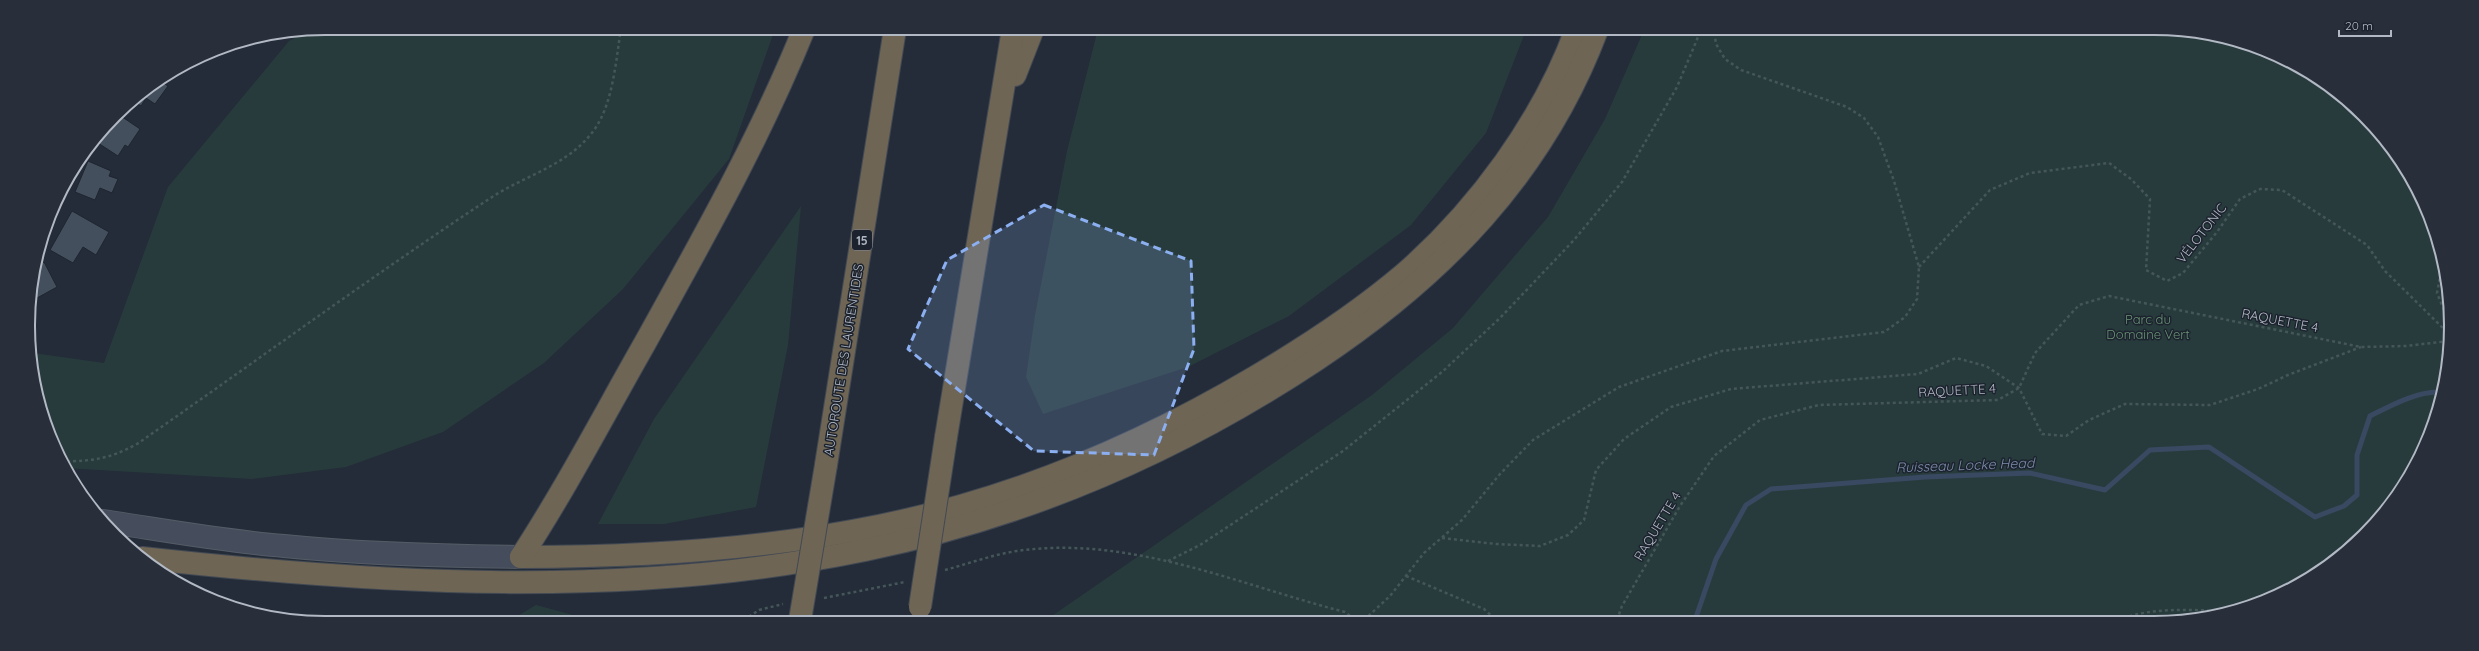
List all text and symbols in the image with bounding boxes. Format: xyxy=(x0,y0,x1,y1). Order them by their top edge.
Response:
scale bar xyxy=(2339,12,2391,38)
text: 20 m xyxy=(2345,18,2373,33)
street label: VÉLOTONIC xyxy=(2173,200,2230,266)
road number: 15 xyxy=(852,230,872,250)
street label: AUTOROUTE DES LAURENTIDES xyxy=(820,263,866,457)
street label: RAQUETTE 4 xyxy=(2240,305,2320,335)
park label: Parc du Domaine Vert xyxy=(2106,311,2190,342)
street label: RAQUETTE 4 xyxy=(1918,380,1996,400)
water label: Ruisseau Locke Head xyxy=(1895,454,2036,476)
street label: RAQUETTE 4 xyxy=(1630,488,1684,563)

